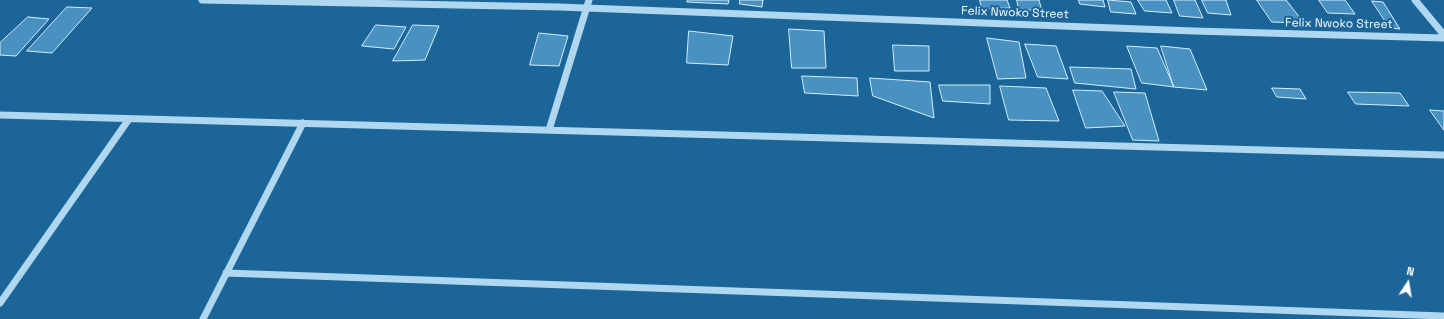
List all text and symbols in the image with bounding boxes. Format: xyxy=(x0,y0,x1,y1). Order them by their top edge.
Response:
street label: Felix Nwoko Street xyxy=(961,4,1069,22)
street label: Felix Nwoko Street xyxy=(1285,16,1393,32)
north arrow xyxy=(1388,263,1428,303)
text: N xyxy=(1405,264,1416,279)

